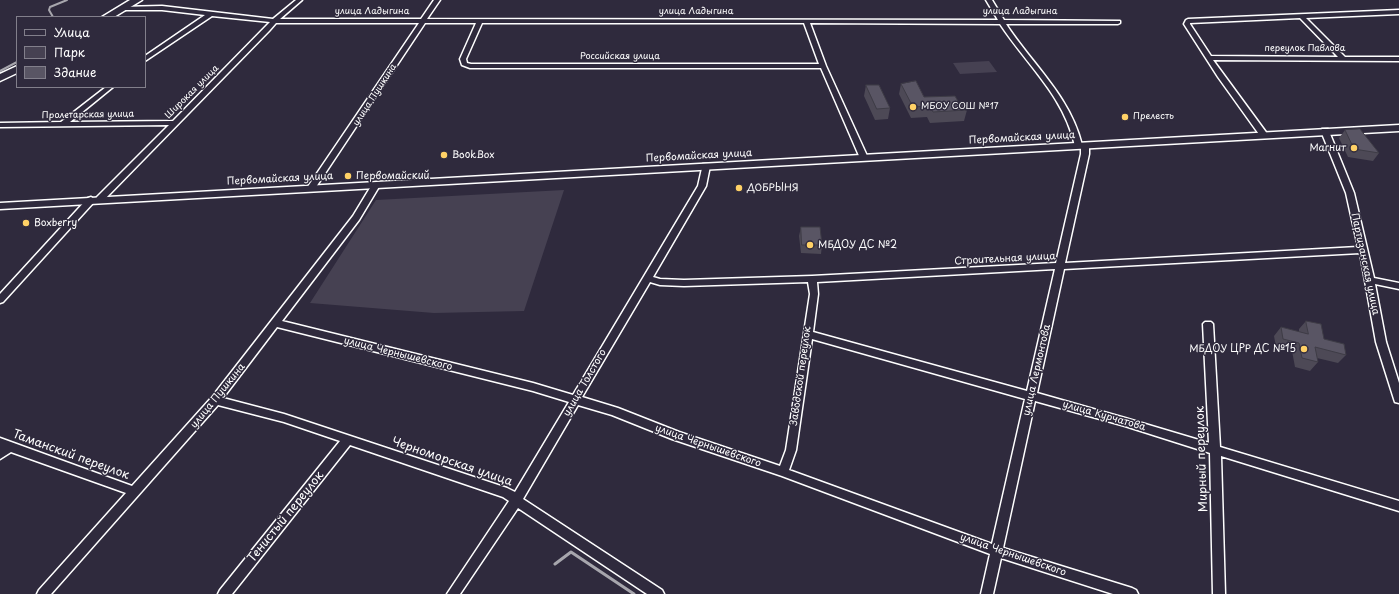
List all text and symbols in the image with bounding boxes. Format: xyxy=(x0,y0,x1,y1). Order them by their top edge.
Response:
street label: улица Ладыгина xyxy=(335,7,409,17)
street label: улица Ладыгина xyxy=(659,7,733,17)
street label: улица Ладыгина xyxy=(983,7,1057,17)
legend xyxy=(16,16,146,88)
text: Улица xyxy=(54,23,90,41)
text: Парк xyxy=(54,43,85,61)
street label: переулок Павлова xyxy=(1265,44,1345,54)
street label: Российская улица xyxy=(580,52,660,62)
street label: улица Пушкина xyxy=(351,62,399,128)
text: Здание xyxy=(54,63,96,81)
street label: Широкая улица xyxy=(163,63,221,121)
marker: МБОУ СОШ №17 xyxy=(908,102,918,112)
place label: МБОУ СОШ №17 xyxy=(921,102,998,112)
street label: Пролетарская улица xyxy=(42,109,134,121)
marker: Прелесть xyxy=(1120,112,1130,122)
place label: Прелесть xyxy=(1133,112,1174,122)
street label: Первомайская улица xyxy=(968,129,1076,147)
place label: Магнит xyxy=(1309,142,1346,154)
marker: Магнит xyxy=(1349,143,1359,153)
street label: Первомайская улица xyxy=(645,147,753,165)
place label: BookBox xyxy=(452,149,495,161)
marker: BookBox xyxy=(439,150,449,160)
street label: Первомайская улица xyxy=(226,170,334,188)
place label: Первомайский xyxy=(356,170,430,182)
marker: Первомайский xyxy=(343,171,353,181)
place label: ДОБРЫНЯ xyxy=(747,182,798,194)
marker: ДОБРЫНЯ xyxy=(734,183,744,193)
street label: Партизанская улица xyxy=(1348,212,1382,316)
place label: Boxberry xyxy=(34,217,77,229)
marker: Boxberry xyxy=(21,218,31,228)
place label: МБДОУ ДС №2 xyxy=(818,239,897,251)
marker: МБДОУ ДС №2 xyxy=(805,240,815,250)
street label: Строительная улица xyxy=(954,250,1056,268)
street label: улица Лермонтова xyxy=(1021,323,1053,417)
street label: Заводской переулок xyxy=(788,326,814,426)
street label: улица Чернышевского xyxy=(342,335,454,373)
place label: МБДОУ ЦРР ДС №15 xyxy=(1189,343,1296,355)
marker: МБДОУ ЦРР ДС №15 xyxy=(1299,344,1309,354)
street label: улица Толстого xyxy=(561,347,609,419)
street label: улица Пушкина xyxy=(188,361,248,431)
street label: улица Курчатова xyxy=(1061,398,1147,434)
street label: Мирный переулок xyxy=(1193,406,1211,512)
street label: улица Чернышевского xyxy=(653,422,763,470)
street label: Таманский переулок xyxy=(11,427,131,483)
street label: Черноморская улица xyxy=(390,435,514,489)
street label: Тенистый переулок xyxy=(245,469,327,565)
street label: улица Чернышевского xyxy=(958,531,1068,579)

